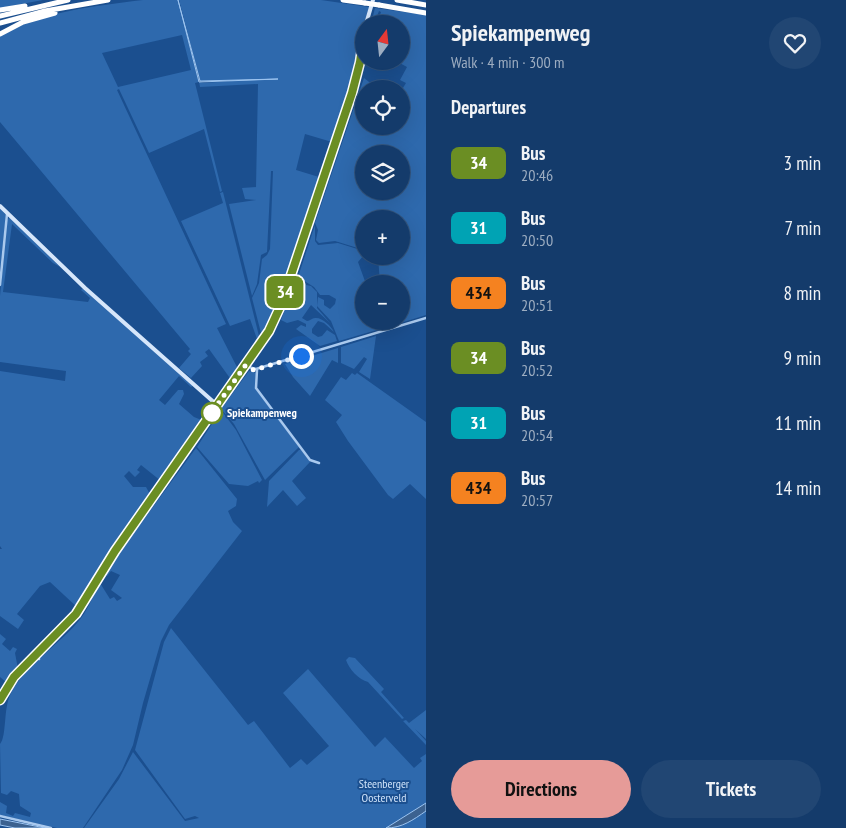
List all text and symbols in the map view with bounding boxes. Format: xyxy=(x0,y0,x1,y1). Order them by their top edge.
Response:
north arrow xyxy=(355,15,410,70)
map controls xyxy=(355,15,410,330)
text: Spiekampenweg xyxy=(451,17,590,48)
button: heart xyxy=(769,17,821,69)
text: Walk · 4 min · 300 m xyxy=(451,52,564,72)
button: locate xyxy=(355,80,410,135)
text: Departures xyxy=(451,95,526,119)
text: Bus xyxy=(521,141,545,165)
button: layers xyxy=(355,145,410,200)
text: 34 xyxy=(470,151,487,174)
text: 3 min xyxy=(784,151,821,175)
text: 20:46 xyxy=(521,165,553,185)
text: Bus xyxy=(521,206,545,230)
button: + xyxy=(355,210,410,265)
text: 31 xyxy=(470,216,487,239)
text: 7 min xyxy=(784,216,821,240)
text: 20:50 xyxy=(521,230,553,250)
text: Bus xyxy=(521,271,545,295)
button: − xyxy=(355,275,410,330)
line badge: 34 xyxy=(262,276,308,308)
text: 34 xyxy=(276,280,294,303)
text: 434 xyxy=(466,281,491,304)
text: 8 min xyxy=(784,281,821,305)
text: 20:51 xyxy=(521,295,553,315)
text: Bus xyxy=(521,336,545,360)
your location xyxy=(289,344,314,369)
text: 34 xyxy=(470,346,487,369)
text: 9 min xyxy=(784,346,821,370)
text: 20:52 xyxy=(521,360,553,380)
text: Bus xyxy=(521,401,545,425)
marker: Spiekampenweg xyxy=(201,402,223,424)
place label: Spiekampenweg xyxy=(227,405,297,420)
text: 31 xyxy=(470,411,487,434)
text: 11 min xyxy=(775,411,821,435)
text: 20:54 xyxy=(521,425,553,445)
text: Bus xyxy=(521,466,545,490)
text: 434 xyxy=(466,476,491,499)
text: 14 min xyxy=(775,476,821,500)
text: 20:57 xyxy=(521,490,553,510)
button: Directions xyxy=(451,760,631,818)
button: Tickets xyxy=(641,760,821,818)
park label: Steenberger Oosterveld xyxy=(359,776,410,805)

